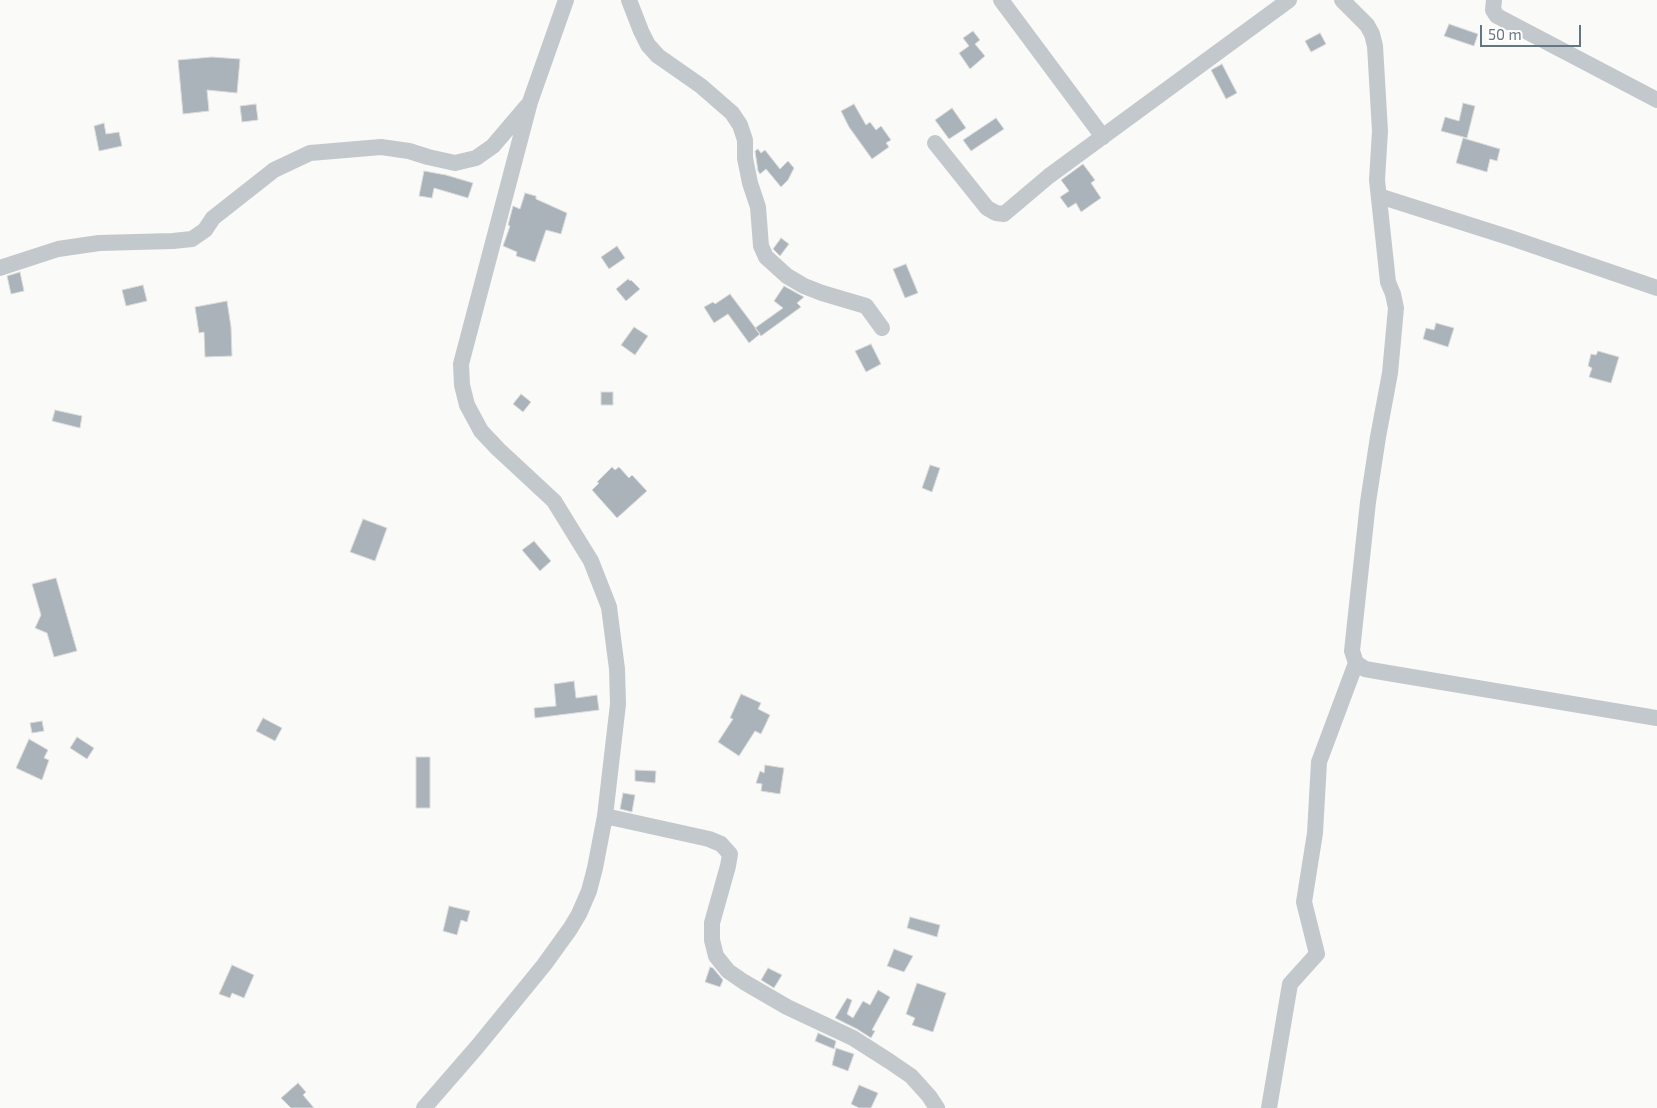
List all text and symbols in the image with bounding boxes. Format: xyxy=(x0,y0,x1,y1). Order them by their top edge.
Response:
scale bar xyxy=(1482,15,1583,47)
text: 50 m xyxy=(1488,25,1522,43)

